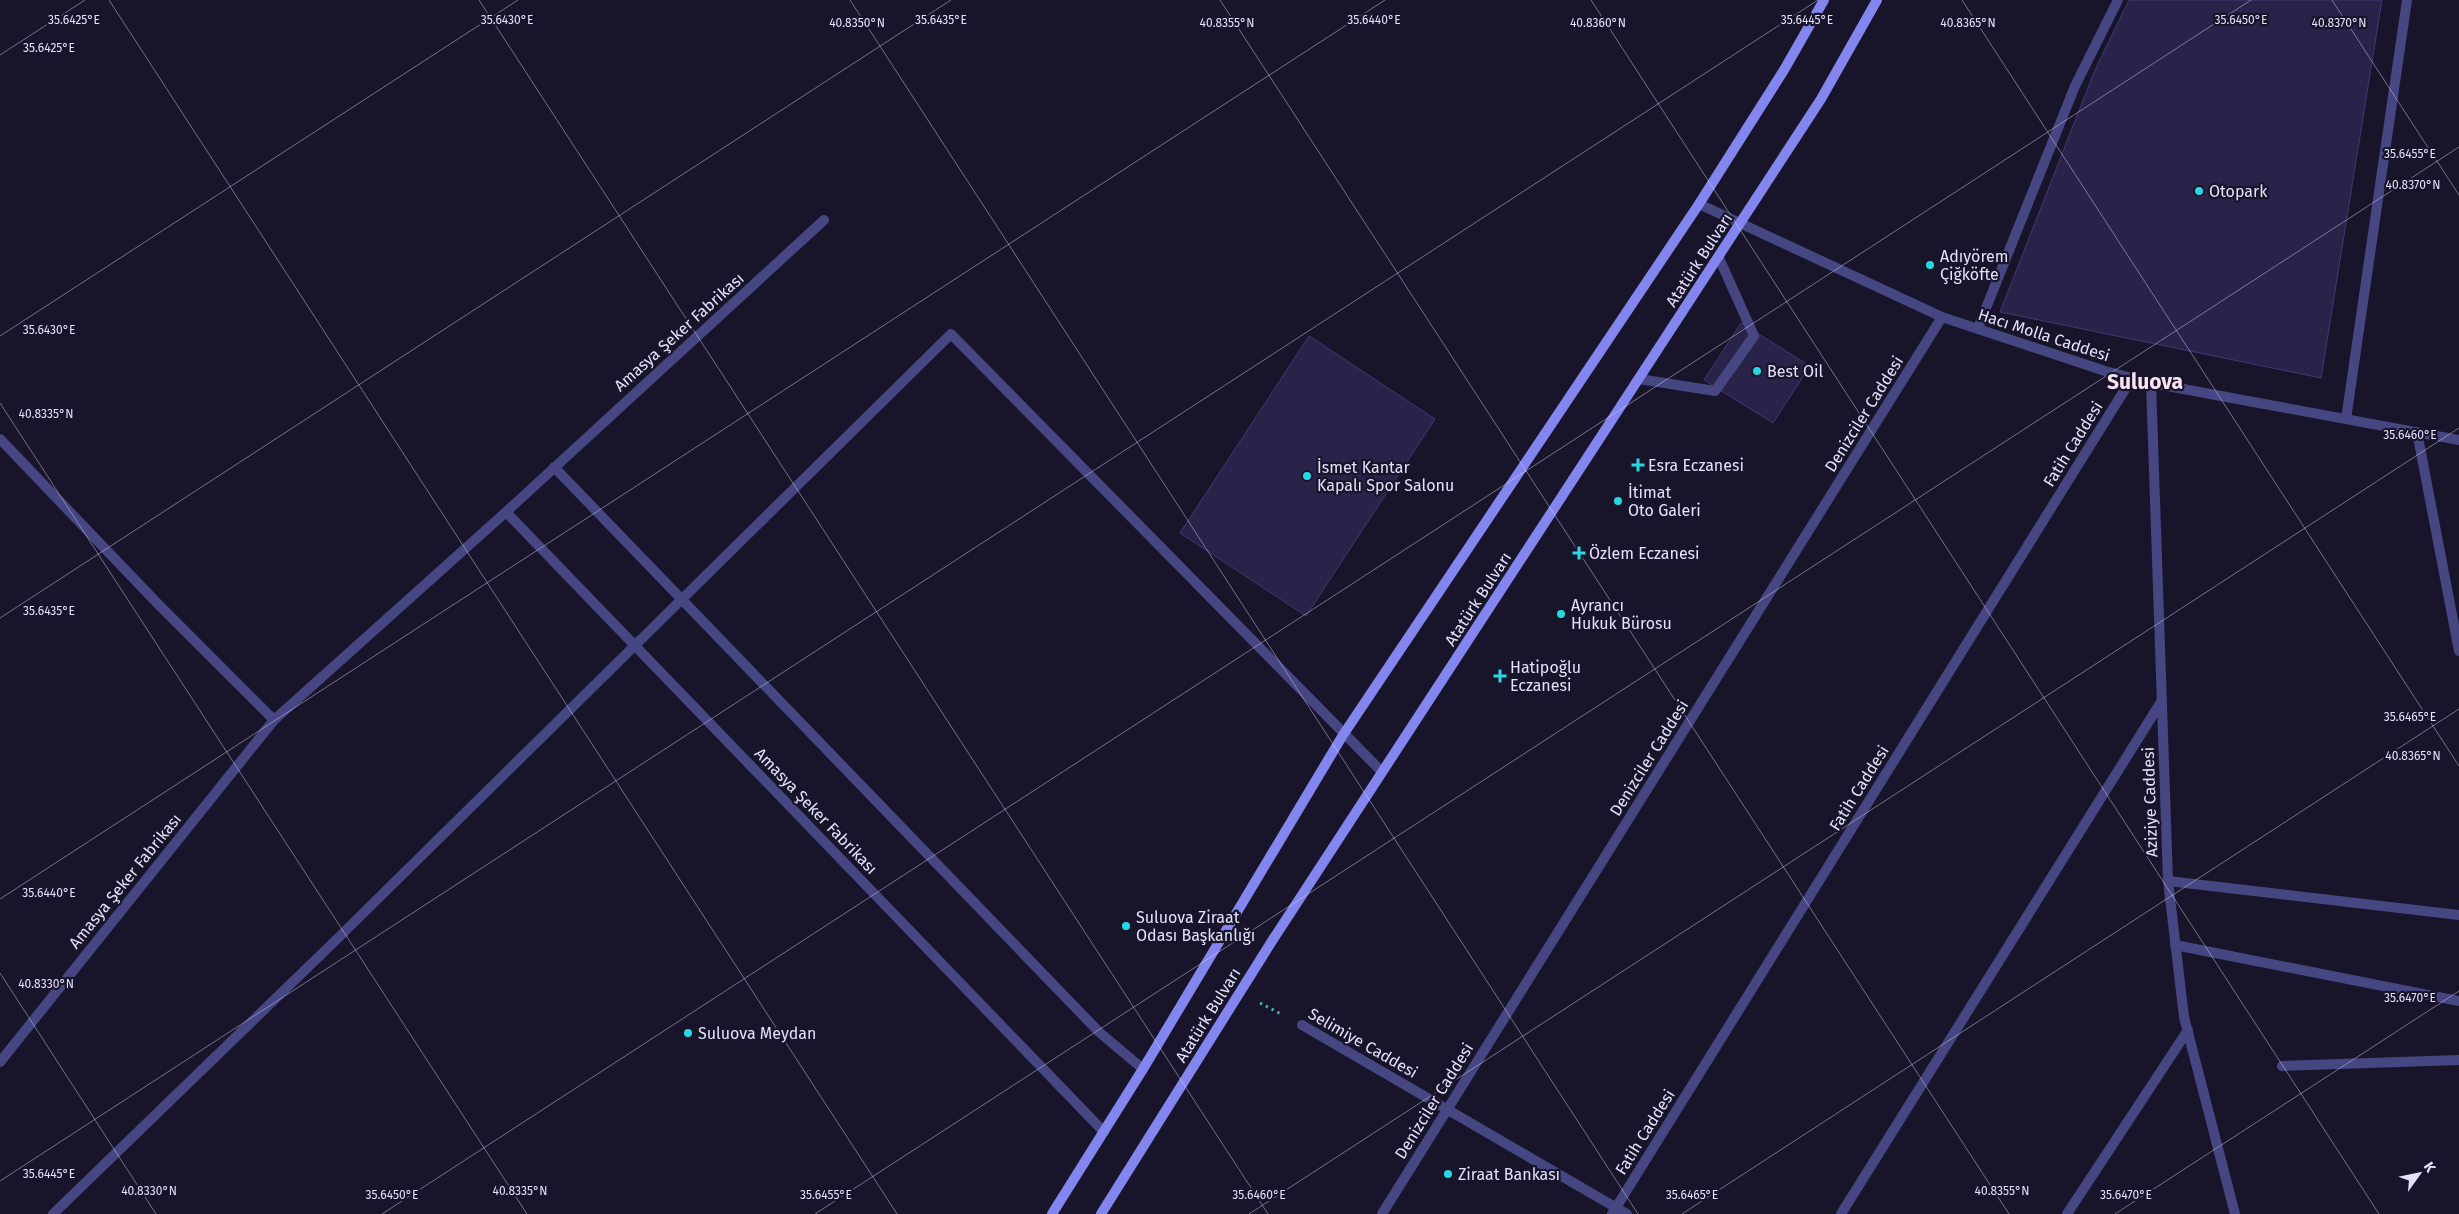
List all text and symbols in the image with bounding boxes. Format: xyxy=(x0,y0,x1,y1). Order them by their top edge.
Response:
text: 35.6425°E xyxy=(48,13,100,27)
text: 35.6430°E xyxy=(481,13,533,27)
text: 35.6435°E xyxy=(915,13,967,27)
text: 35.6440°E xyxy=(1347,13,1401,27)
text: 35.6445°E xyxy=(1781,13,1833,27)
text: 35.6450°E xyxy=(2215,13,2267,27)
text: 40.8350°N xyxy=(829,16,885,30)
text: 40.8355°N xyxy=(1200,16,1254,30)
text: 40.8360°N xyxy=(1570,16,1626,30)
text: 40.8365°N xyxy=(1940,16,1996,30)
text: 40.8370°N xyxy=(2312,16,2366,30)
text: 35.6425°E xyxy=(23,41,75,55)
text: 35.6455°E xyxy=(2384,147,2436,161)
text: 40.8370°N xyxy=(2386,178,2440,192)
place label: Otopark xyxy=(2209,182,2268,201)
marker: Otopark xyxy=(2193,185,2205,197)
street label: Atatürk Bulvarı xyxy=(1662,210,1736,310)
place label: Adıyörem Çiğköfte xyxy=(1940,247,2009,285)
marker: Adıyörem Çiğköfte xyxy=(1924,259,1936,271)
street label: Amasya Şeker Fabrikası xyxy=(610,269,748,396)
street label: Hacı Molla Caddesi xyxy=(1976,305,2112,365)
text: 35.6430°E xyxy=(23,323,75,337)
street label: Denizciler Caddesi xyxy=(1821,353,1907,475)
place label: Best Oil xyxy=(1767,362,1824,381)
marker: Best Oil xyxy=(1751,365,1763,377)
district label: Suluova xyxy=(2107,369,2183,395)
street label: Fatih Caddesi xyxy=(2039,398,2107,490)
text: 40.8335°N xyxy=(19,407,73,421)
text: 35.6460°E xyxy=(2383,428,2437,442)
place label: Esra Eczanesi xyxy=(1648,456,1744,475)
place label: İsmet Kantar Kapalı Spor Salonu xyxy=(1317,457,1454,495)
marker: Esra Eczanesi xyxy=(1632,459,1644,471)
marker: İsmet Kantar Kapalı Spor Salonu xyxy=(1301,470,1313,482)
place label: İtimat Oto Galeri xyxy=(1628,482,1701,520)
marker: İtimat Oto Galeri xyxy=(1612,495,1624,507)
place label: Özlem Eczanesi xyxy=(1589,544,1700,563)
marker: Özlem Eczanesi xyxy=(1573,547,1585,559)
street label: Atatürk Bulvarı xyxy=(1441,549,1515,649)
place label: Ayrancı Hukuk Bürosu xyxy=(1571,596,1672,633)
text: 35.6435°E xyxy=(23,604,75,618)
marker: Ayrancı Hukuk Bürosu xyxy=(1555,608,1567,620)
place label: Hatipoğlu Eczanesi xyxy=(1510,658,1581,695)
marker: Hatipoğlu Eczanesi xyxy=(1494,670,1506,682)
street label: Denizciler Caddesi xyxy=(1606,697,1692,819)
text: 35.6465°E xyxy=(2384,710,2436,724)
street label: Fatih Caddesi xyxy=(1825,742,1893,834)
street label: Amasya Şeker Fabrikası xyxy=(750,744,881,879)
street label: Aziziye Caddesi xyxy=(2139,747,2161,857)
text: 40.8365°N xyxy=(2385,749,2441,763)
street label: Amasya Şeker Fabrikası xyxy=(65,810,186,953)
text: 35.6440°E xyxy=(22,886,76,900)
place label: Suluova Ziraat Odası Başkanlığı xyxy=(1136,908,1255,946)
marker: Suluova Ziraat Odası Başkanlığı xyxy=(1120,920,1132,932)
street label: Atatürk Bulvarı xyxy=(1171,964,1245,1066)
text: 40.8330°N xyxy=(18,977,74,991)
text: 35.6470°E xyxy=(2384,991,2436,1005)
street label: Selimiye Caddesi xyxy=(1305,1004,1421,1082)
place label: Suluova Meydan xyxy=(698,1024,816,1043)
marker: Suluova Meydan xyxy=(682,1027,694,1039)
street label: Denizciler Caddesi xyxy=(1391,1040,1477,1162)
street label: Fatih Caddesi xyxy=(1611,1086,1679,1178)
north arrow xyxy=(2394,1149,2444,1199)
text: K xyxy=(2420,1159,2440,1176)
place label: Ziraat Bankası xyxy=(1458,1165,1560,1184)
text: 35.6445°E xyxy=(23,1167,75,1181)
marker: Ziraat Bankası xyxy=(1442,1168,1454,1180)
text: 40.8330°N xyxy=(121,1184,177,1198)
text: 40.8335°N xyxy=(493,1184,547,1198)
text: 40.8355°N xyxy=(1975,1184,2029,1198)
text: 35.6450°E xyxy=(366,1188,418,1202)
text: 35.6455°E xyxy=(800,1188,852,1202)
text: 35.6460°E xyxy=(1232,1188,1286,1202)
text: 35.6465°E xyxy=(1666,1188,1718,1202)
text: 35.6470°E xyxy=(2100,1188,2152,1202)

